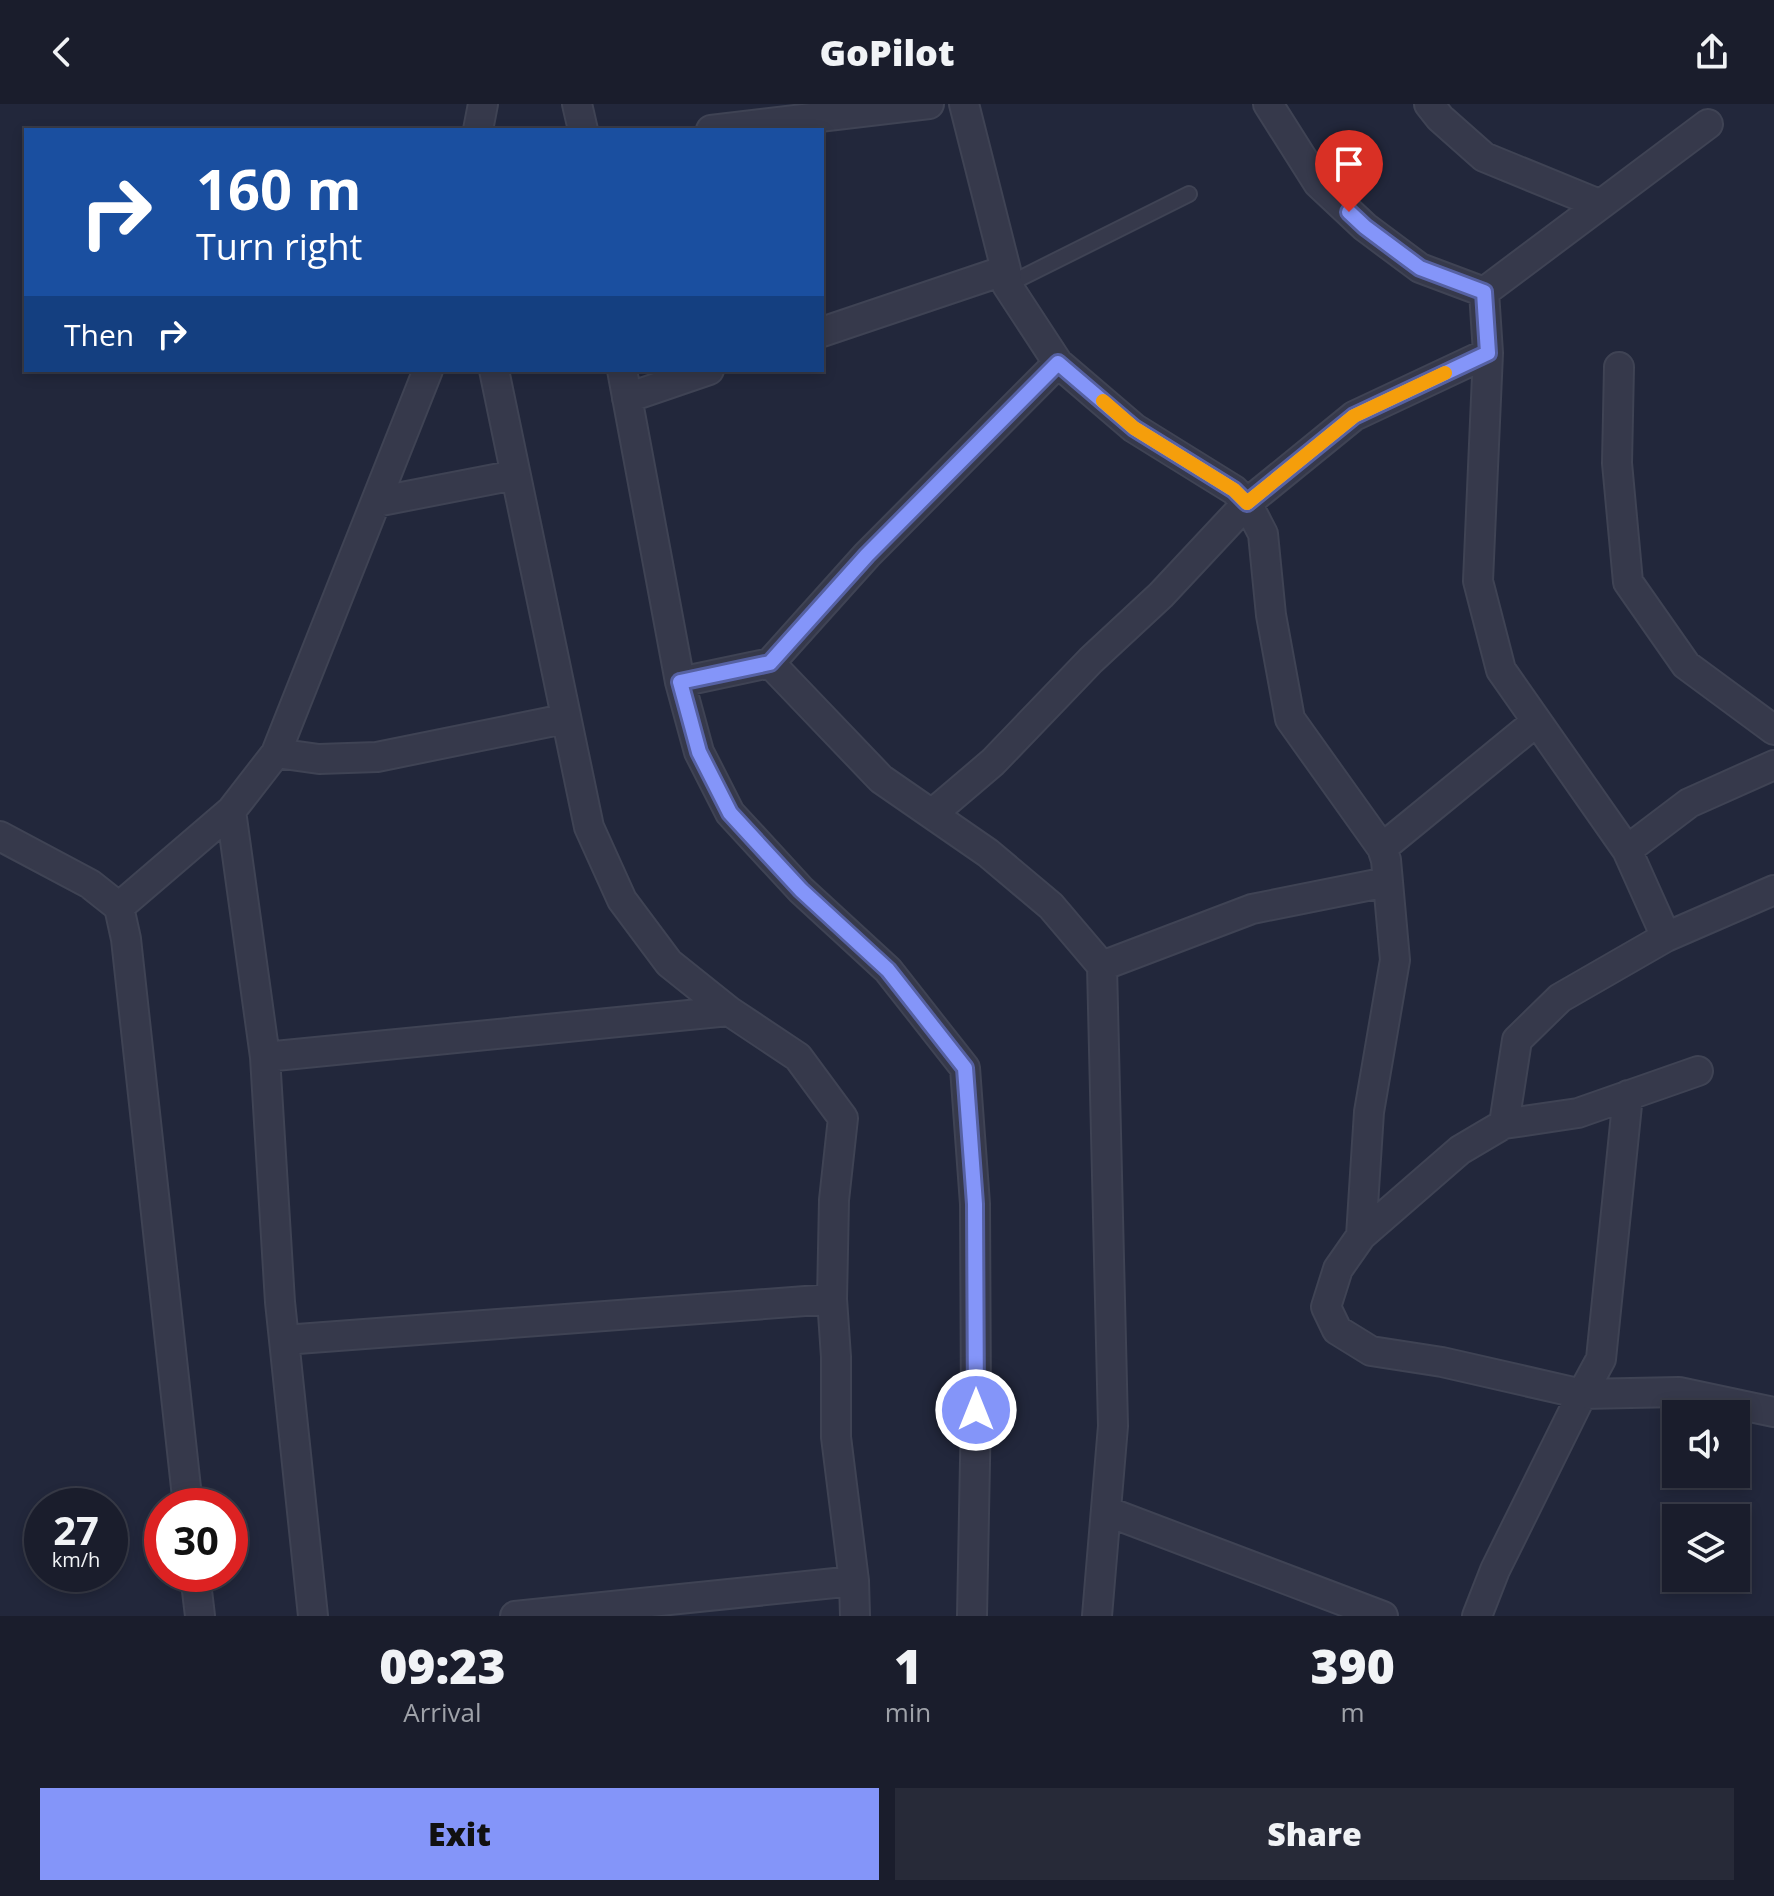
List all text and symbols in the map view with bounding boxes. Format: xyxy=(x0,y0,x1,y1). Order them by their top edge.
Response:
text: GoPilot xyxy=(819,28,955,77)
icon: back xyxy=(40,30,84,74)
icon: share xyxy=(1690,30,1734,74)
pin xyxy=(1315,130,1383,212)
icon: arrive xyxy=(1327,142,1371,186)
text: 160 m xyxy=(196,150,362,226)
icon: right xyxy=(64,160,168,264)
text: Turn right xyxy=(196,222,362,271)
icon: right xyxy=(150,312,194,356)
text: Then xyxy=(64,314,134,355)
position arrow xyxy=(934,1368,1018,1452)
map controls xyxy=(1662,1400,1750,1592)
button: sound xyxy=(1662,1400,1750,1488)
speed limit sign: 30 xyxy=(144,1488,248,1592)
text: 27 xyxy=(53,1502,99,1557)
button: layers xyxy=(1662,1504,1750,1592)
text: km/h xyxy=(52,1546,100,1573)
text: 09:23 xyxy=(379,1633,506,1698)
text: 1 xyxy=(894,1633,922,1698)
text: 390 xyxy=(1310,1633,1395,1698)
text: Arrival xyxy=(403,1694,481,1730)
text: min xyxy=(885,1694,931,1730)
text: m xyxy=(1341,1694,1365,1730)
button: Exit xyxy=(40,1788,879,1880)
button: Share xyxy=(895,1788,1734,1880)

